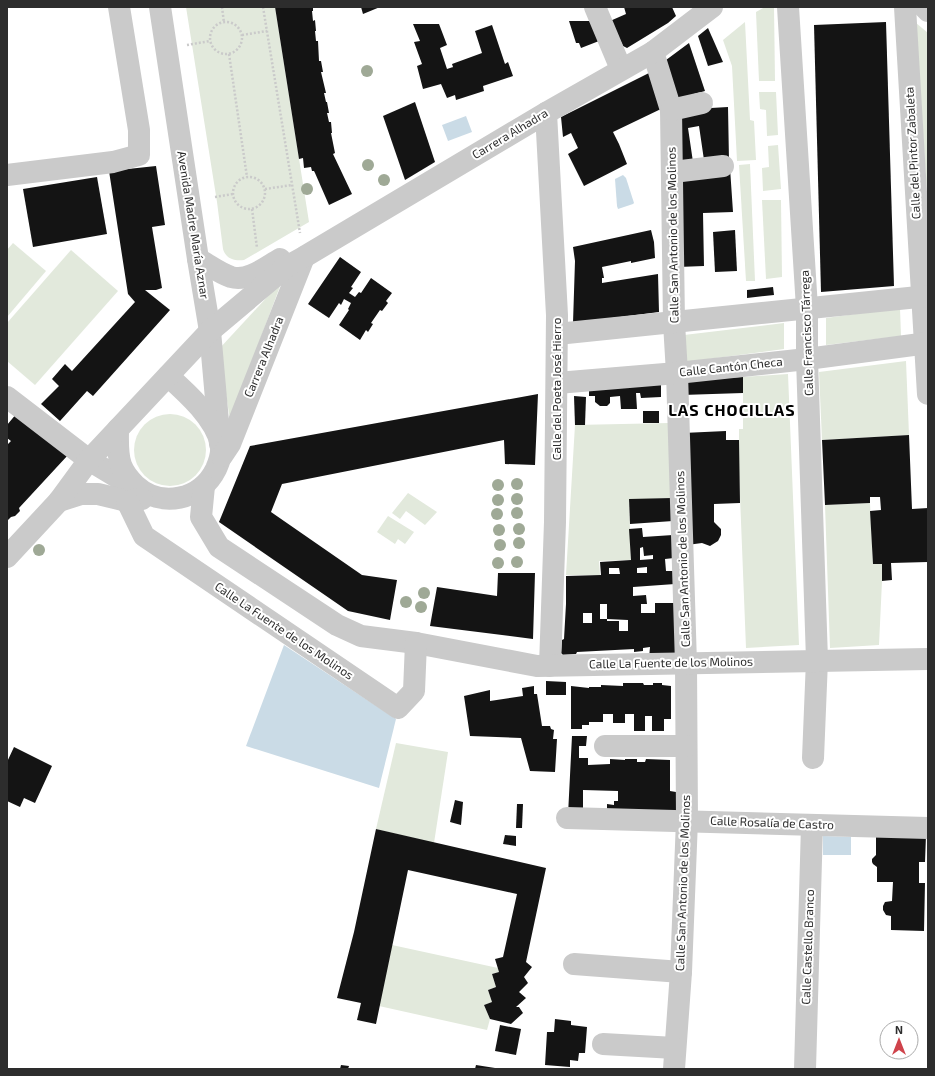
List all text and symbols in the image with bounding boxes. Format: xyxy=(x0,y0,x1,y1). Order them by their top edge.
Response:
street label: Calle del Pintor Zabaleta xyxy=(902,86,922,220)
street label: Carrera Alhadra xyxy=(469,105,550,161)
street label: Calle San Antonio de los Molinos xyxy=(663,147,681,323)
street label: Avenida Madre María Aznar xyxy=(175,150,213,300)
street label: Calle Francisco Tárrega xyxy=(797,270,815,396)
street label: Carrera Alhadra xyxy=(240,314,286,399)
street label: Calle del Poeta José Hierro xyxy=(549,318,563,460)
street label: Calle Cantón Checa xyxy=(679,354,783,378)
district label: LAS CHOCILLAS xyxy=(668,400,796,419)
street label: Calle San Antonio de los Molinos xyxy=(672,471,692,647)
street label: Calle La Fuente de los Molinos xyxy=(213,578,357,682)
street label: Calle La Fuente de los Molinos xyxy=(589,654,753,670)
street label: Calle San Antonio de los Molinos xyxy=(672,795,692,971)
street label: Calle Rosalía de Castro xyxy=(710,813,834,831)
street label: Calle Castello Branco xyxy=(798,889,816,1005)
north arrow xyxy=(879,1020,919,1060)
text: N xyxy=(895,1023,903,1036)

